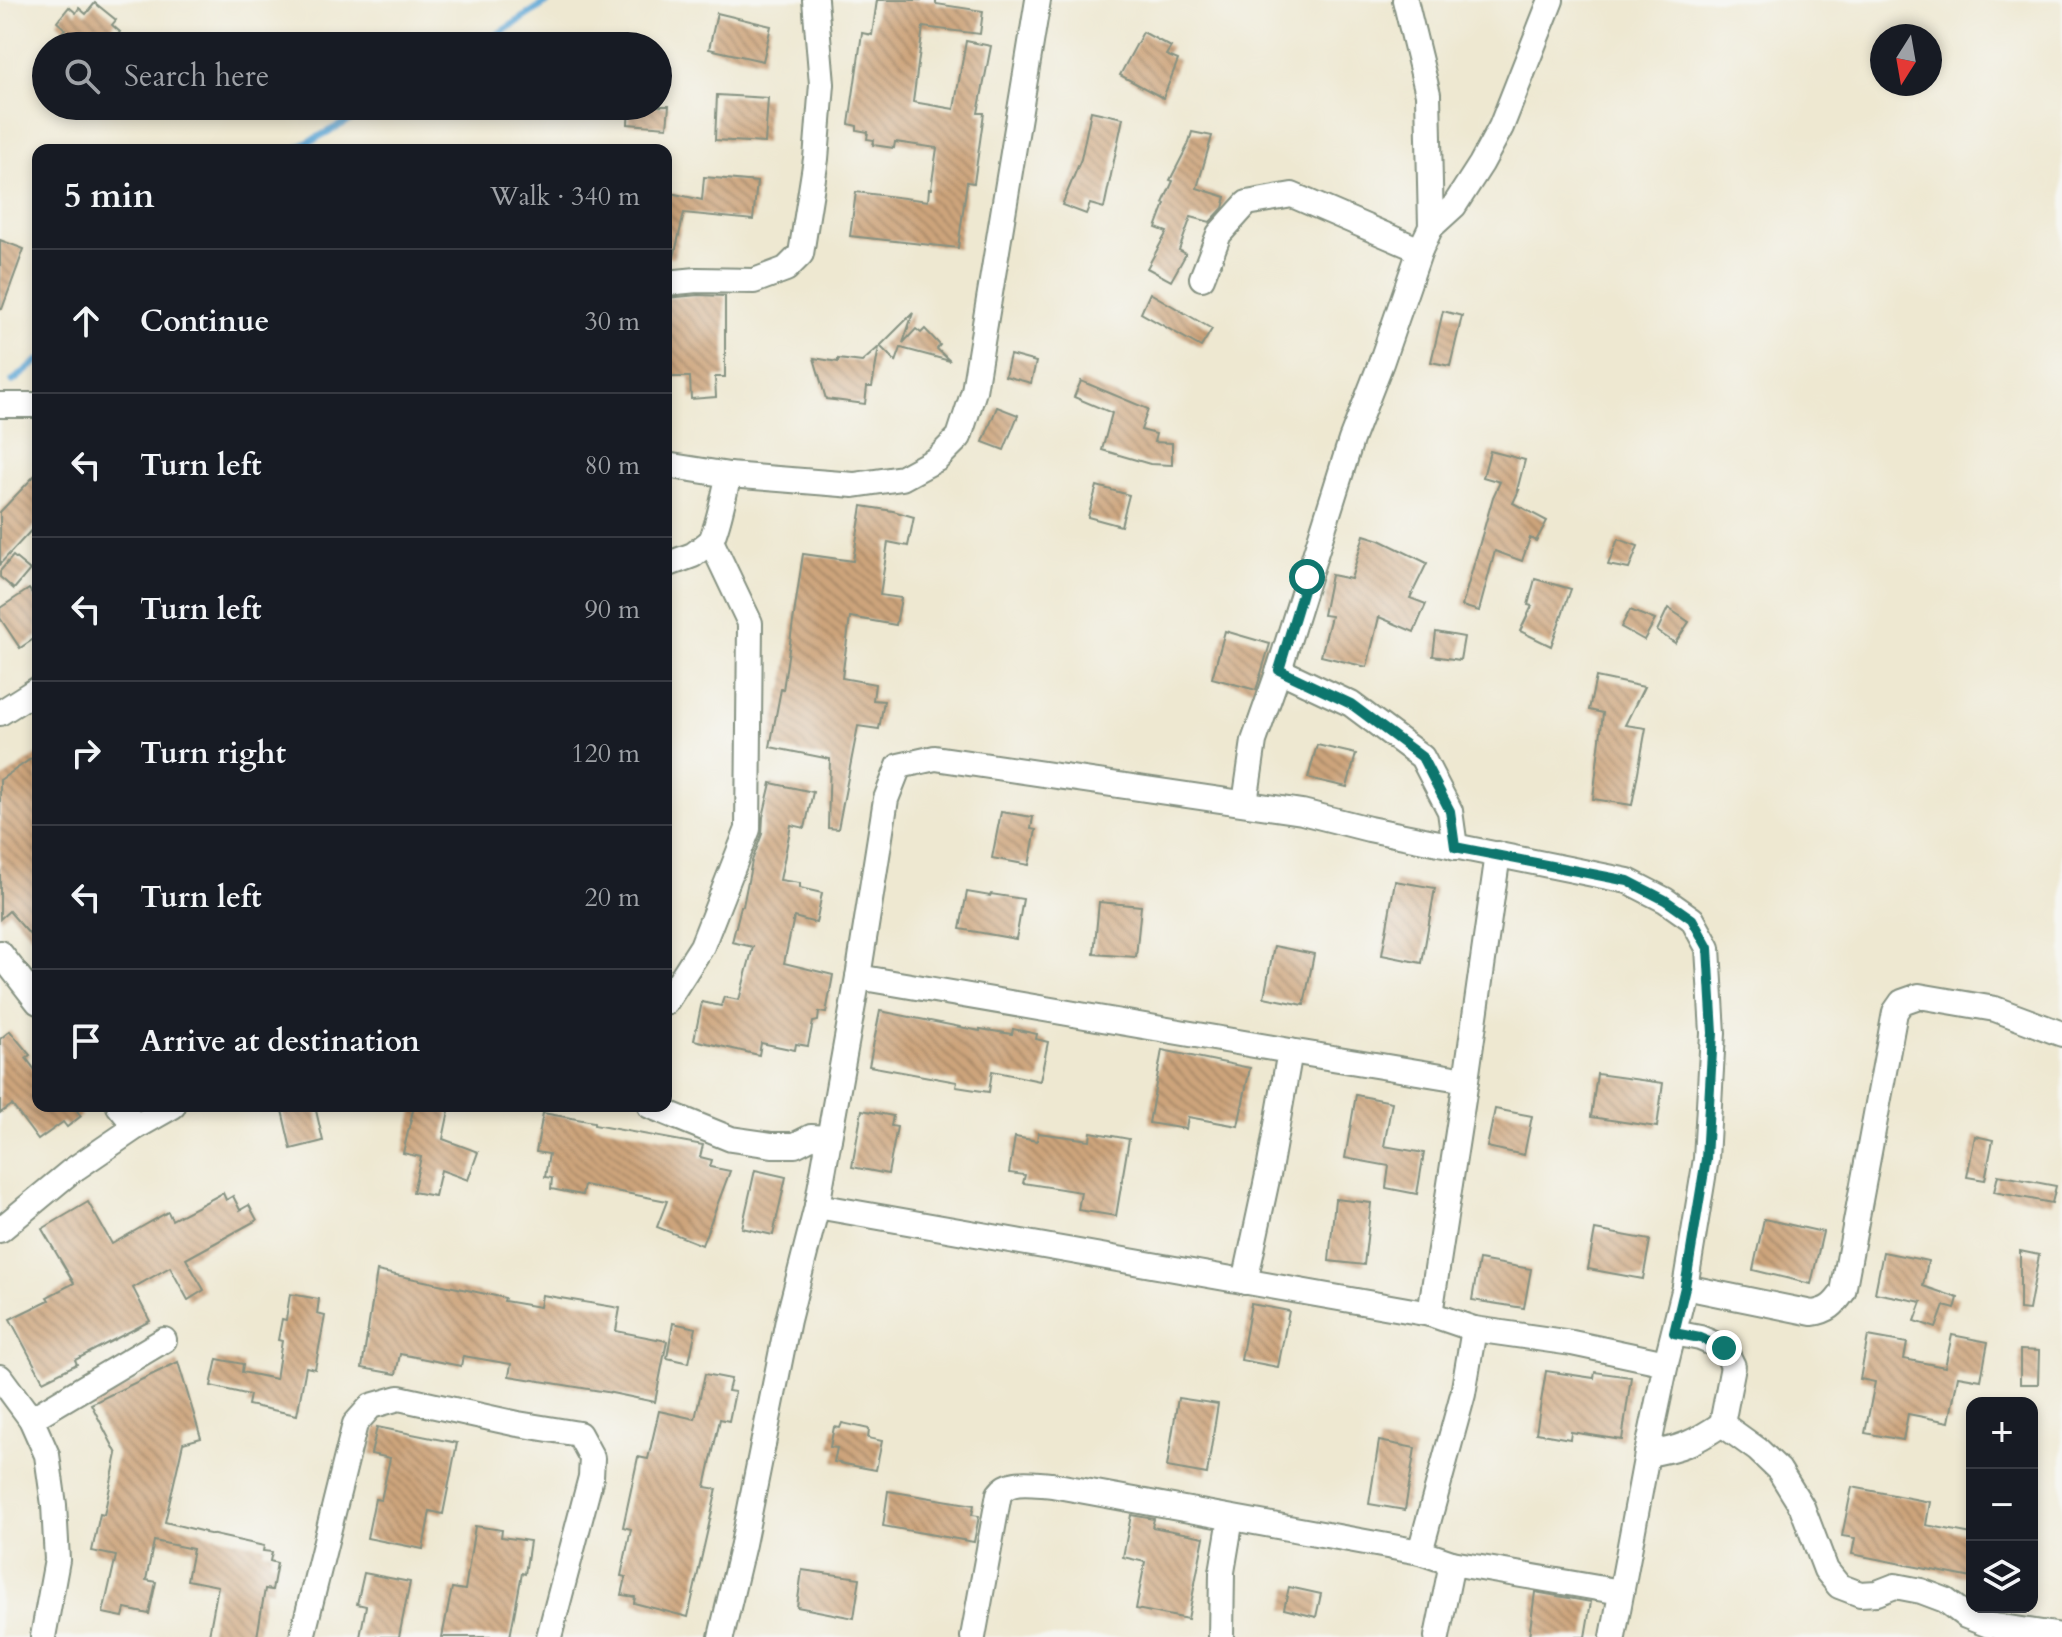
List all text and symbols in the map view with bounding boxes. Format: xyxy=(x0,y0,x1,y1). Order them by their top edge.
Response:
north arrow xyxy=(1870,24,1942,96)
search box xyxy=(32,32,672,120)
icon: search xyxy=(60,54,104,98)
text: Search here xyxy=(124,56,269,97)
text: 5 min xyxy=(64,173,155,219)
text: Walk · 340 m xyxy=(490,179,640,214)
icon: ahead xyxy=(64,299,108,343)
text: Continue xyxy=(140,301,269,342)
text: 30 m xyxy=(584,304,640,339)
icon: left xyxy=(64,443,108,487)
text: Turn left xyxy=(140,445,262,486)
text: 80 m xyxy=(584,448,640,483)
route start xyxy=(1289,559,1325,595)
icon: left xyxy=(64,587,108,631)
text: Turn left xyxy=(140,589,262,630)
text: 90 m xyxy=(584,592,640,627)
icon: right xyxy=(64,731,108,775)
text: Turn right xyxy=(140,733,286,774)
text: 120 m xyxy=(571,736,640,771)
icon: left xyxy=(64,875,108,919)
text: Turn left xyxy=(140,877,262,918)
text: 20 m xyxy=(584,880,640,915)
icon: arrive xyxy=(64,1019,108,1063)
text: Arrive at destination xyxy=(140,1021,420,1062)
route end xyxy=(1706,1330,1742,1366)
map controls xyxy=(1966,1397,2038,1613)
button: + xyxy=(1966,1397,2038,1469)
button: − xyxy=(1966,1469,2038,1541)
button: layers xyxy=(1966,1541,2038,1613)

